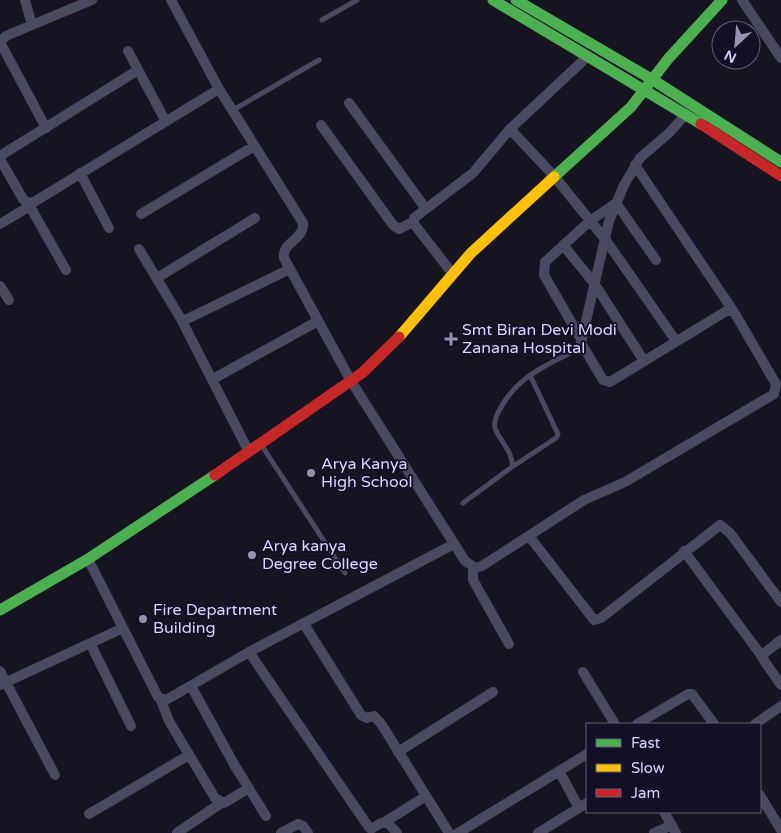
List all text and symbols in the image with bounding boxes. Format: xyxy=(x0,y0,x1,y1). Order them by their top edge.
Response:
north arrow xyxy=(711,20,761,70)
text: N xyxy=(722,46,739,66)
place label: Smt Biran Devi Modi Zanana Hospital xyxy=(462,320,617,358)
marker: Smt Biran Devi Modi Zanana Hospital xyxy=(444,332,458,346)
place label: Arya Kanya High School xyxy=(321,454,412,492)
marker: Arya Kanya High School xyxy=(305,467,317,479)
place label: Arya kanya Degree College xyxy=(262,536,378,574)
marker: Arya kanya Degree College xyxy=(246,549,258,561)
place label: Fire Department Building xyxy=(153,600,277,638)
marker: Fire Department Building xyxy=(137,613,149,625)
legend xyxy=(586,723,761,813)
text: Fast xyxy=(631,734,661,752)
text: Slow xyxy=(631,759,665,777)
text: Jam xyxy=(631,784,660,802)

